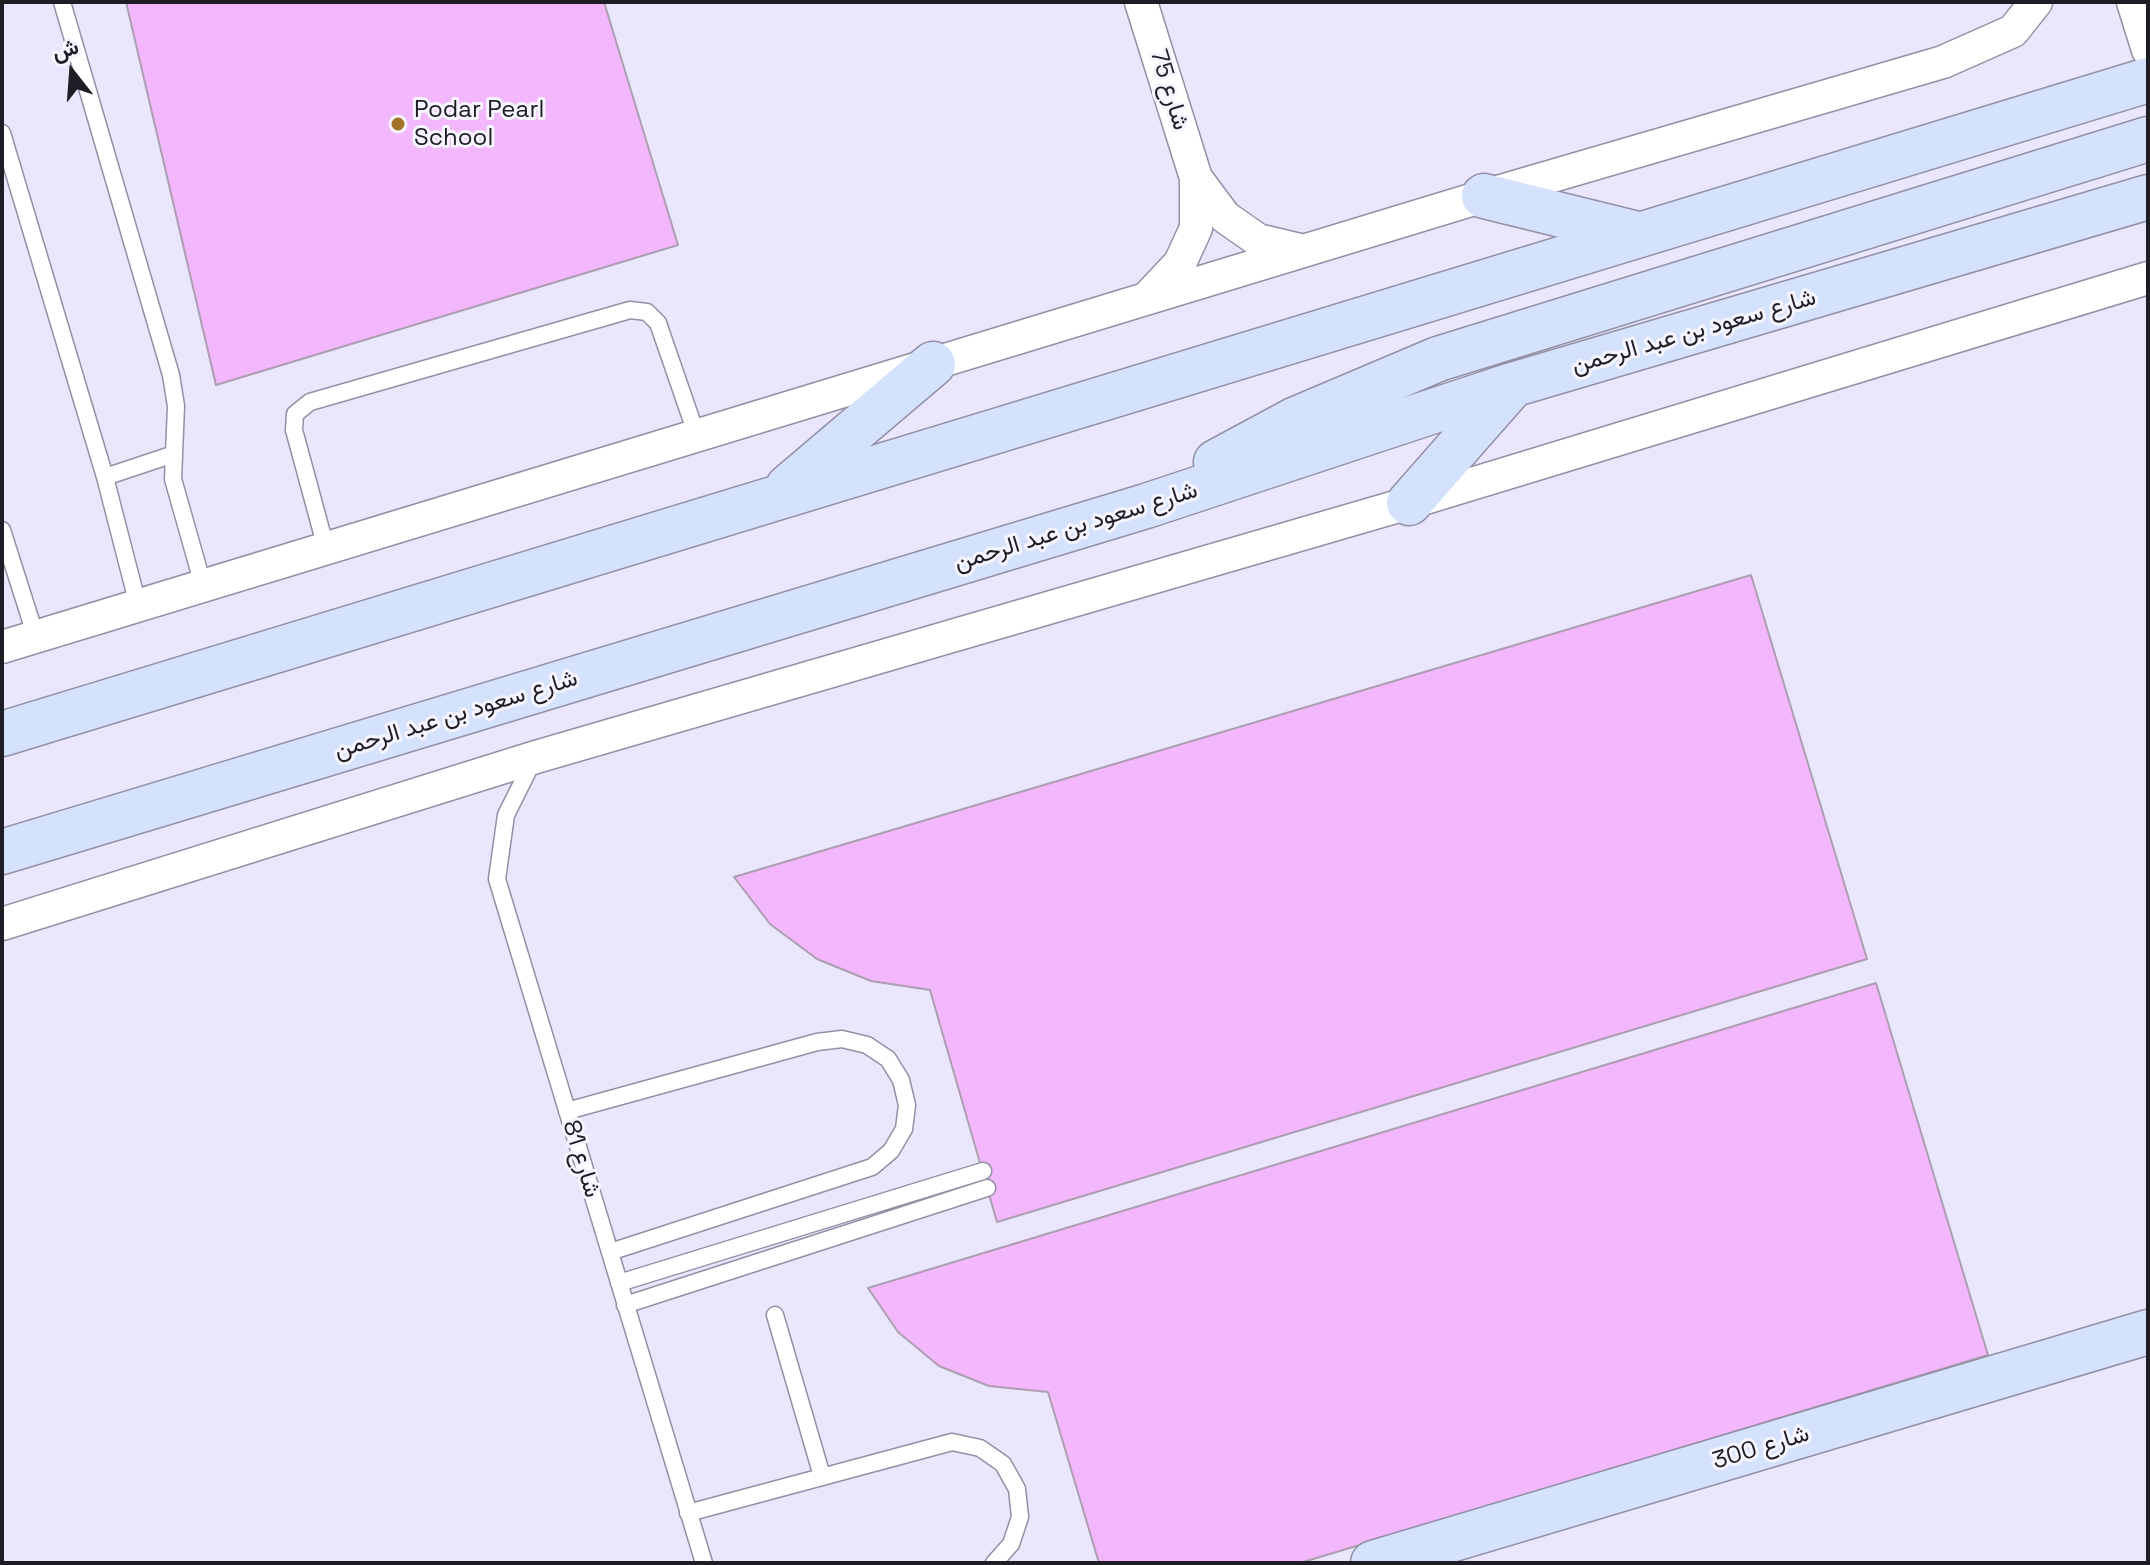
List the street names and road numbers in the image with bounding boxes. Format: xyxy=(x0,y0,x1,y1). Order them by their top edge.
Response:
street label: شارع 75 xyxy=(1143,46,1195,134)
street label: شارع سعود بن عبد الرحمن xyxy=(1569,283,1819,381)
street label: شارع سعود بن عبد الرحمن xyxy=(951,476,1201,578)
street label: شارع سعود بن عبد الرحمن xyxy=(331,664,581,766)
street label: شارع 81 xyxy=(556,1117,606,1201)
street label: شارع 300 xyxy=(1709,1420,1813,1476)

